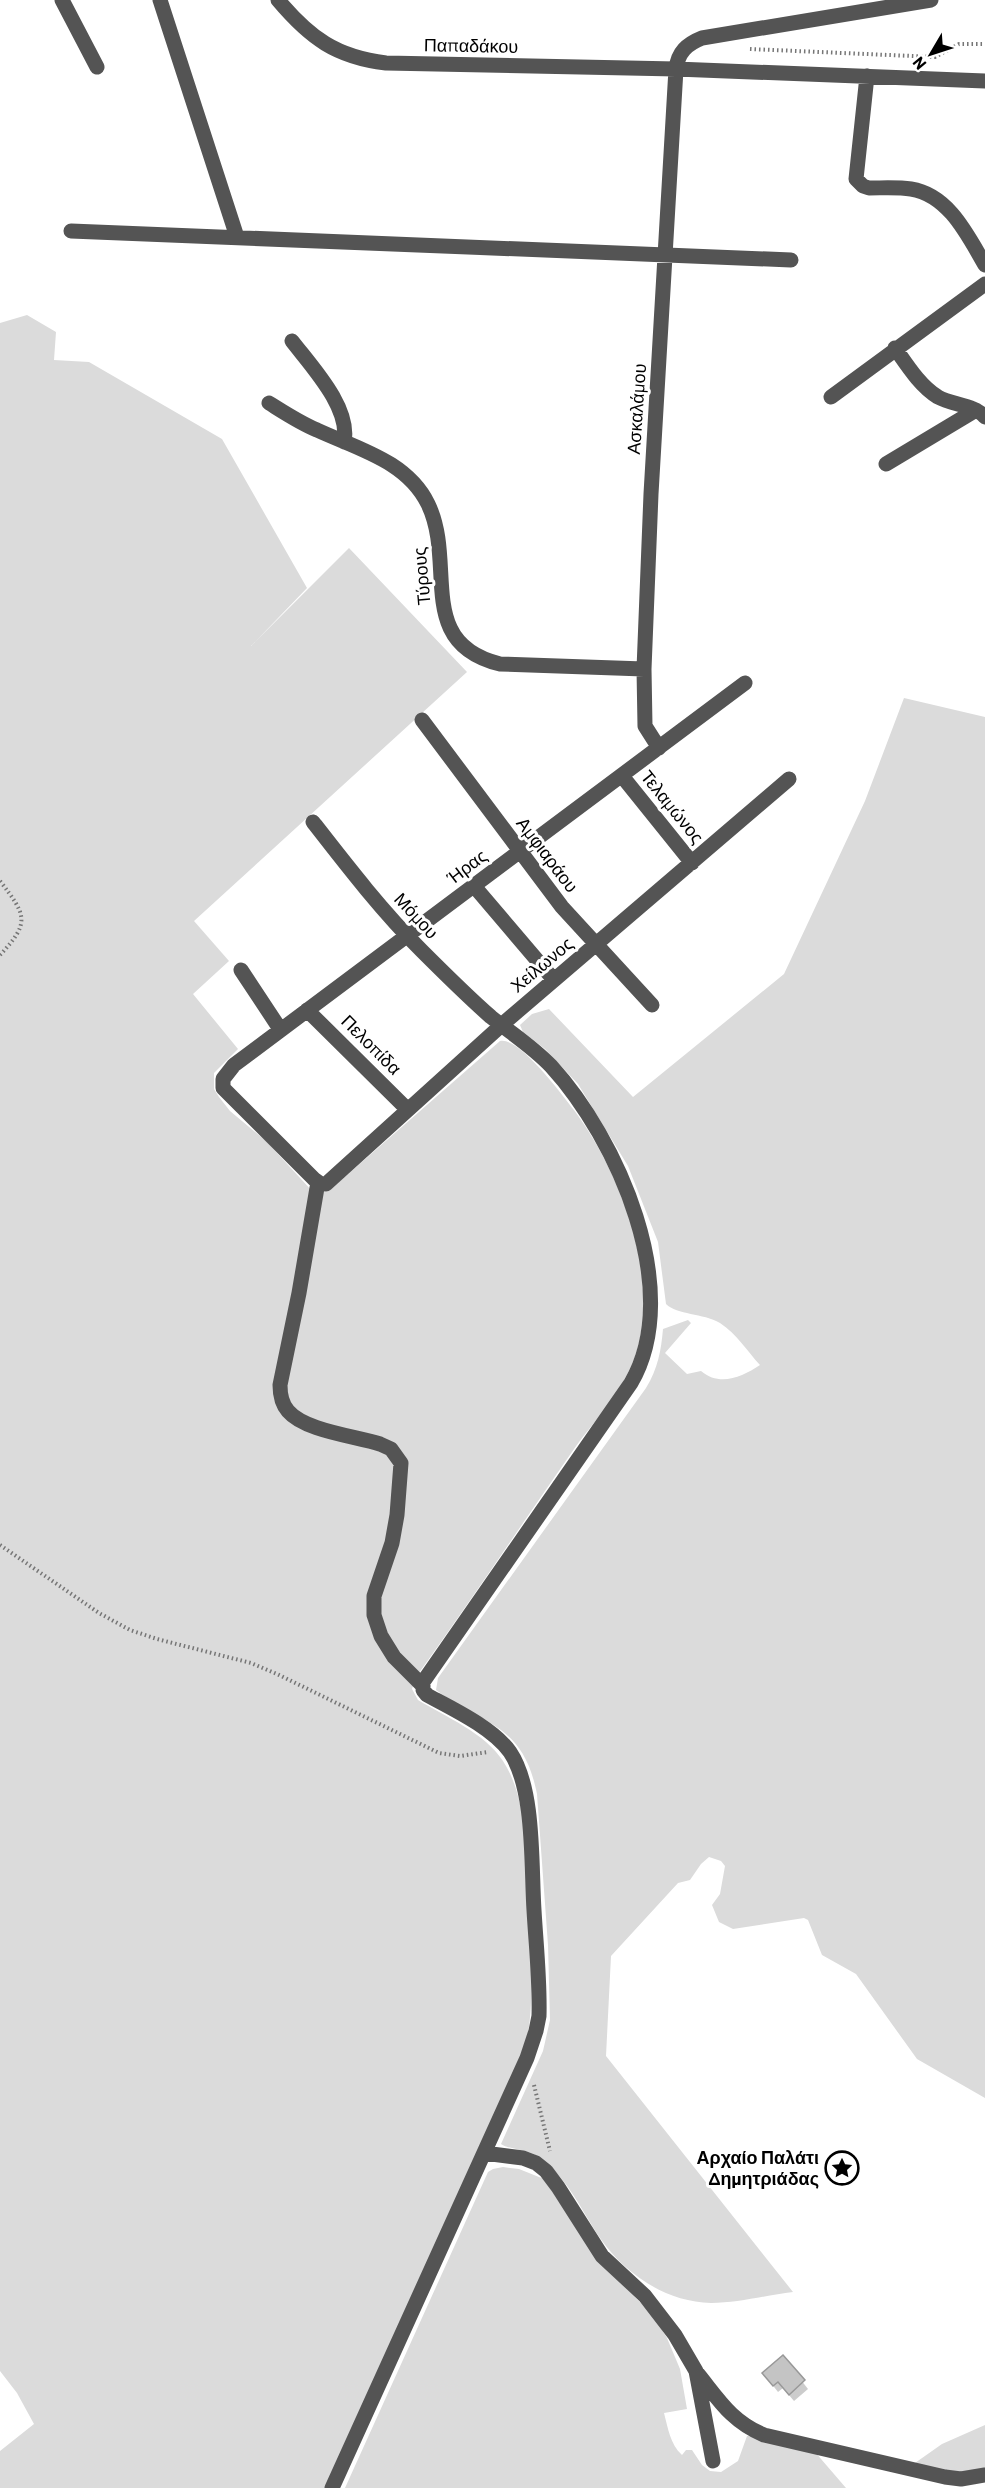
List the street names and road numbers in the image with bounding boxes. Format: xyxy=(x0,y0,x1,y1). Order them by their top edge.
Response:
street label: Παπαδάκου xyxy=(424,33,518,57)
street label: Ασκαλάμου xyxy=(622,363,650,455)
street label: Τύρους xyxy=(407,546,434,606)
street label: Τελαμώνος xyxy=(637,765,709,848)
street label: Αμφιαράου xyxy=(512,812,583,896)
street label: Ήρας xyxy=(441,844,491,889)
street label: Μόμου xyxy=(390,888,443,943)
street label: Χείλωνος xyxy=(506,932,577,997)
street label: Πελοπίδα xyxy=(337,1010,406,1079)

